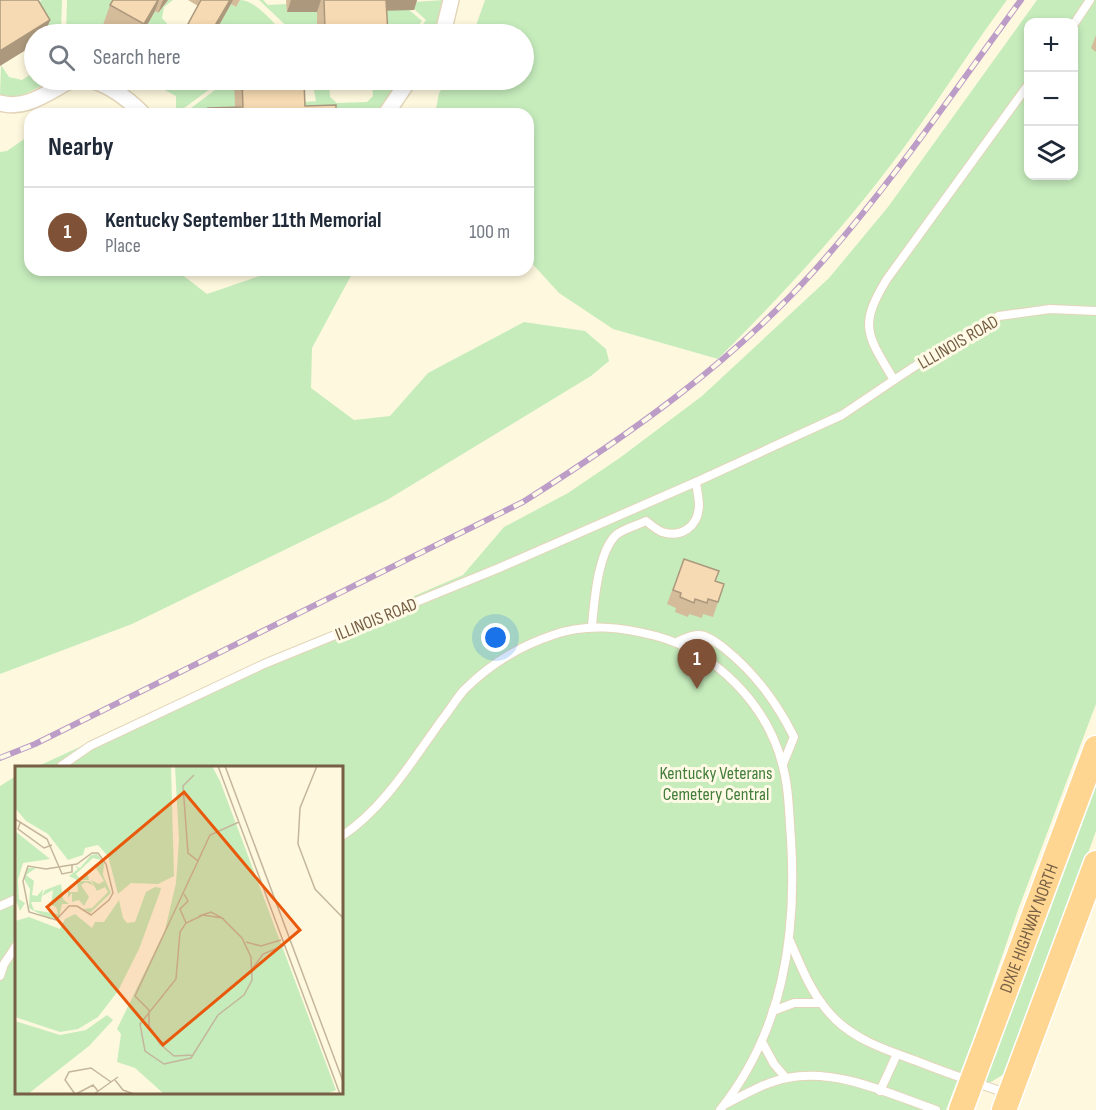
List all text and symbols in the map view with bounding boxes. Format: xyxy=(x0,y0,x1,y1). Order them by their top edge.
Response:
map controls xyxy=(1024,18,1078,180)
button: + xyxy=(1024,18,1078,72)
search box xyxy=(24,24,534,90)
icon: search xyxy=(45,41,78,74)
text: Search here xyxy=(93,44,180,71)
button: − xyxy=(1024,72,1078,126)
button: layers xyxy=(1024,126,1078,180)
text: Nearby xyxy=(48,132,114,163)
text: Kentucky September 11th Memorial xyxy=(105,207,382,234)
text: 1 xyxy=(64,220,71,244)
text: 100 m xyxy=(469,220,510,244)
text: Place xyxy=(105,234,141,258)
street label: LLLINOIS ROAD xyxy=(914,311,1002,374)
street label: ILLINOIS ROAD xyxy=(332,594,420,645)
your location xyxy=(481,623,510,652)
pin: 1 xyxy=(678,640,716,689)
park label: Kentucky Veterans Cemetery Central xyxy=(659,763,773,805)
inset map xyxy=(15,766,344,1095)
street label: DIXIE HIGHWAY NORTH xyxy=(996,861,1063,996)

